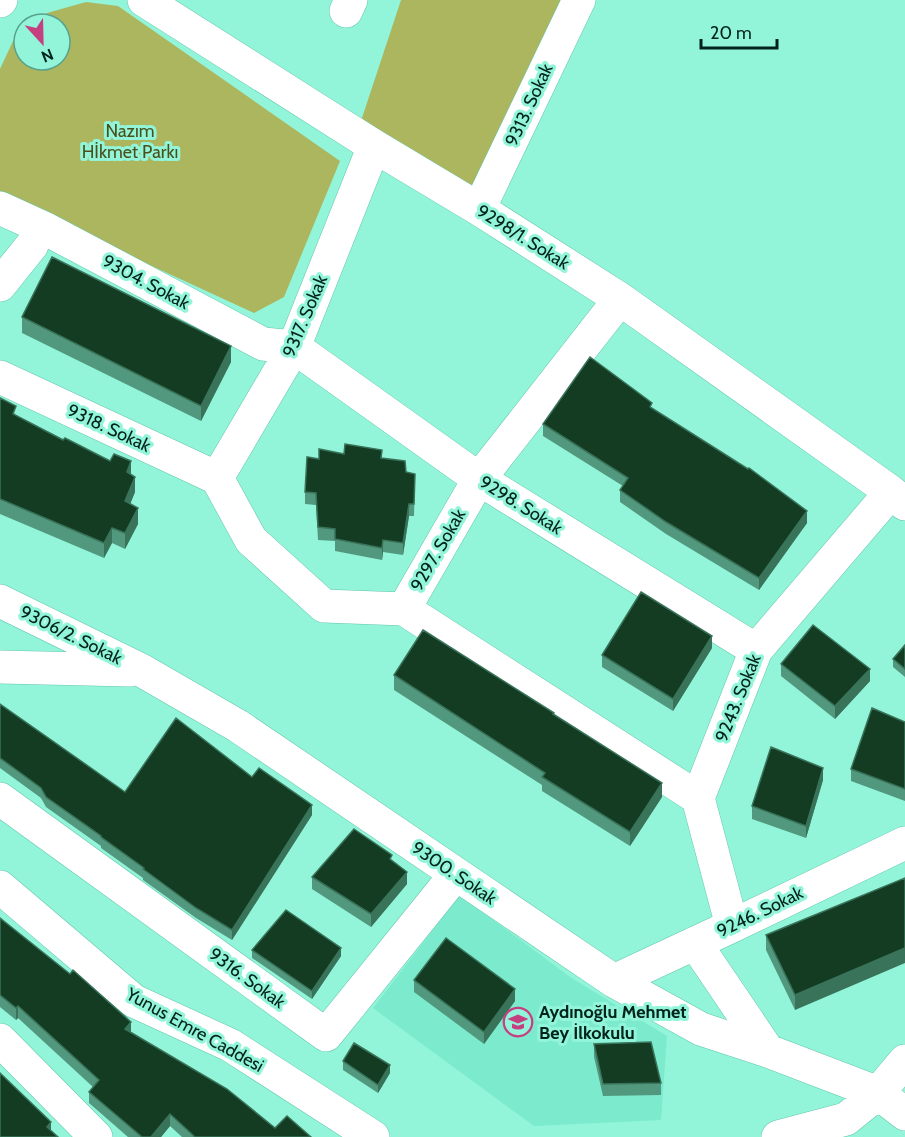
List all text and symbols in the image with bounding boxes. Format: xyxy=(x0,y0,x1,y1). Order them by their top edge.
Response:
north arrow xyxy=(12,12,72,72)
scale bar xyxy=(701,12,778,50)
text: 20 m xyxy=(710,22,752,44)
text: N xyxy=(39,45,56,66)
street label: 9313. Sokak xyxy=(500,59,558,150)
park label: Nazım Hİkmet Parkı xyxy=(82,120,178,163)
street label: 9298/1. Sokak xyxy=(472,200,574,275)
street label: 9304. Sokak xyxy=(99,250,194,315)
street label: 9317. Sokak xyxy=(278,271,332,360)
street label: 9318. Sokak xyxy=(64,399,155,457)
street label: 9298. Sokak xyxy=(475,471,567,540)
street label: 9297. Sokak xyxy=(406,504,471,595)
street label: 9306/2. Sokak xyxy=(16,601,126,670)
street label: 9243. Sokak xyxy=(710,650,766,745)
street label: 9300. Sokak xyxy=(407,837,501,910)
street label: 9246. Sokak xyxy=(713,881,808,942)
street label: 9316. Sokak xyxy=(205,943,290,1014)
street label: Yunus Emre Caddesi xyxy=(121,983,268,1077)
place label: Aydınoğlu Mehmet Bey İlkokulu xyxy=(539,1001,687,1044)
school or university icon: Aydınoğlu Mehmet Bey İlkokulu xyxy=(502,1006,534,1038)

